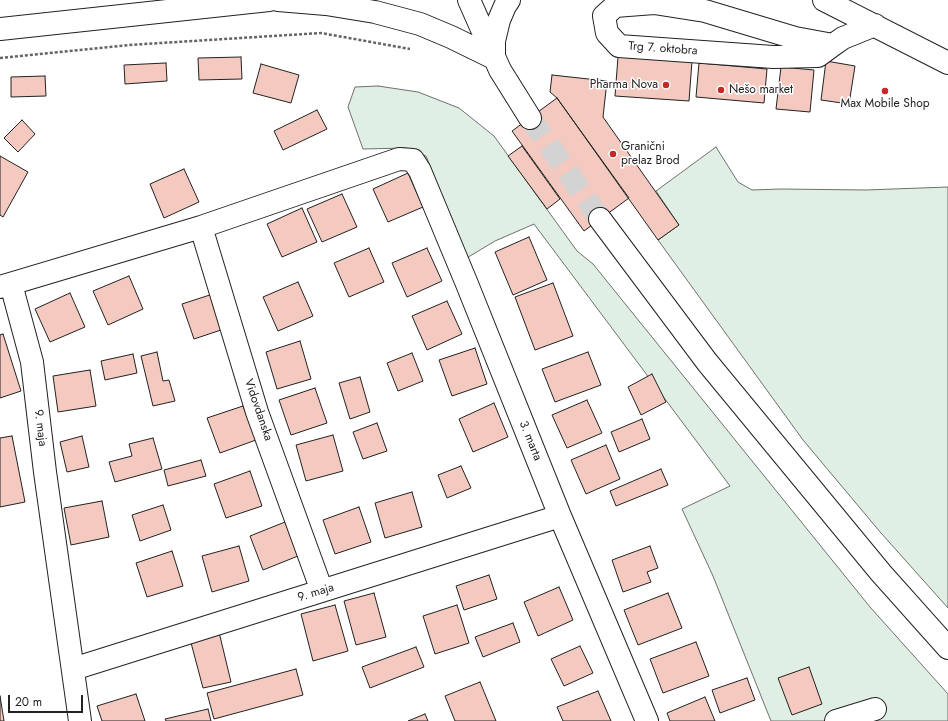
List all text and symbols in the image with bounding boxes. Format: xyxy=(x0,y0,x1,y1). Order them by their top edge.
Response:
street label: Trg 7. oktobra xyxy=(628,39,698,59)
place label: Pharma Nova xyxy=(590,78,658,92)
marker: Pharma Nova xyxy=(661,80,671,90)
place label: Nešo market xyxy=(729,83,793,97)
marker: Nešo market xyxy=(716,85,726,95)
marker: Max Mobile Shop xyxy=(880,86,890,96)
place label: Max Mobile Shop xyxy=(840,97,930,111)
place label: Granični prelaz Brod xyxy=(621,140,680,168)
marker: Granični prelaz Brod xyxy=(608,149,618,159)
street label: Vidovdanska xyxy=(241,377,275,443)
street label: 9. maja xyxy=(31,409,49,447)
street label: 3. marta xyxy=(516,419,544,463)
street label: 9. maja xyxy=(296,581,336,605)
scale bar xyxy=(10,687,85,713)
text: 20 m xyxy=(15,693,42,711)

